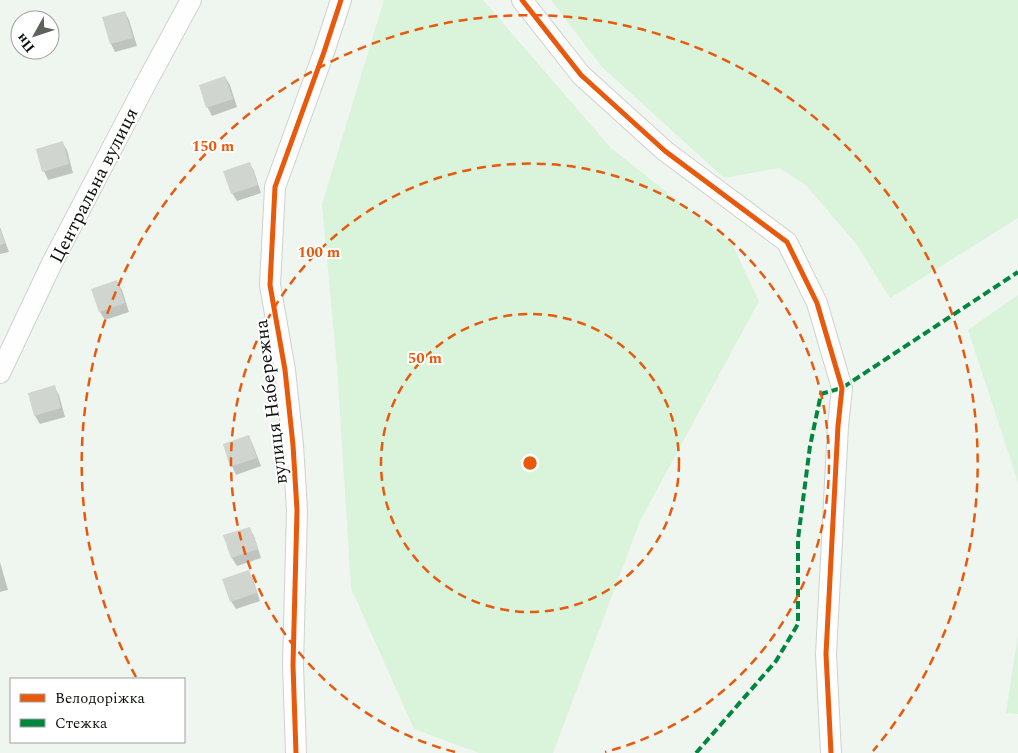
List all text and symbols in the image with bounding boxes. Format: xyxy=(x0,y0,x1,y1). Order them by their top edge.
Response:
north arrow xyxy=(10,10,60,60)
text: Пн xyxy=(11,28,40,58)
street label: Центральна вулиця xyxy=(42,103,146,269)
text: 150 m xyxy=(192,135,235,158)
text: 100 m xyxy=(298,241,341,264)
street label: вулиця Набережна xyxy=(247,317,296,486)
text: 50 m xyxy=(408,347,443,370)
centre of rings xyxy=(521,454,539,472)
legend xyxy=(10,678,185,743)
text: Велодоріжка xyxy=(55,687,146,710)
text: Стежка xyxy=(55,712,108,735)

